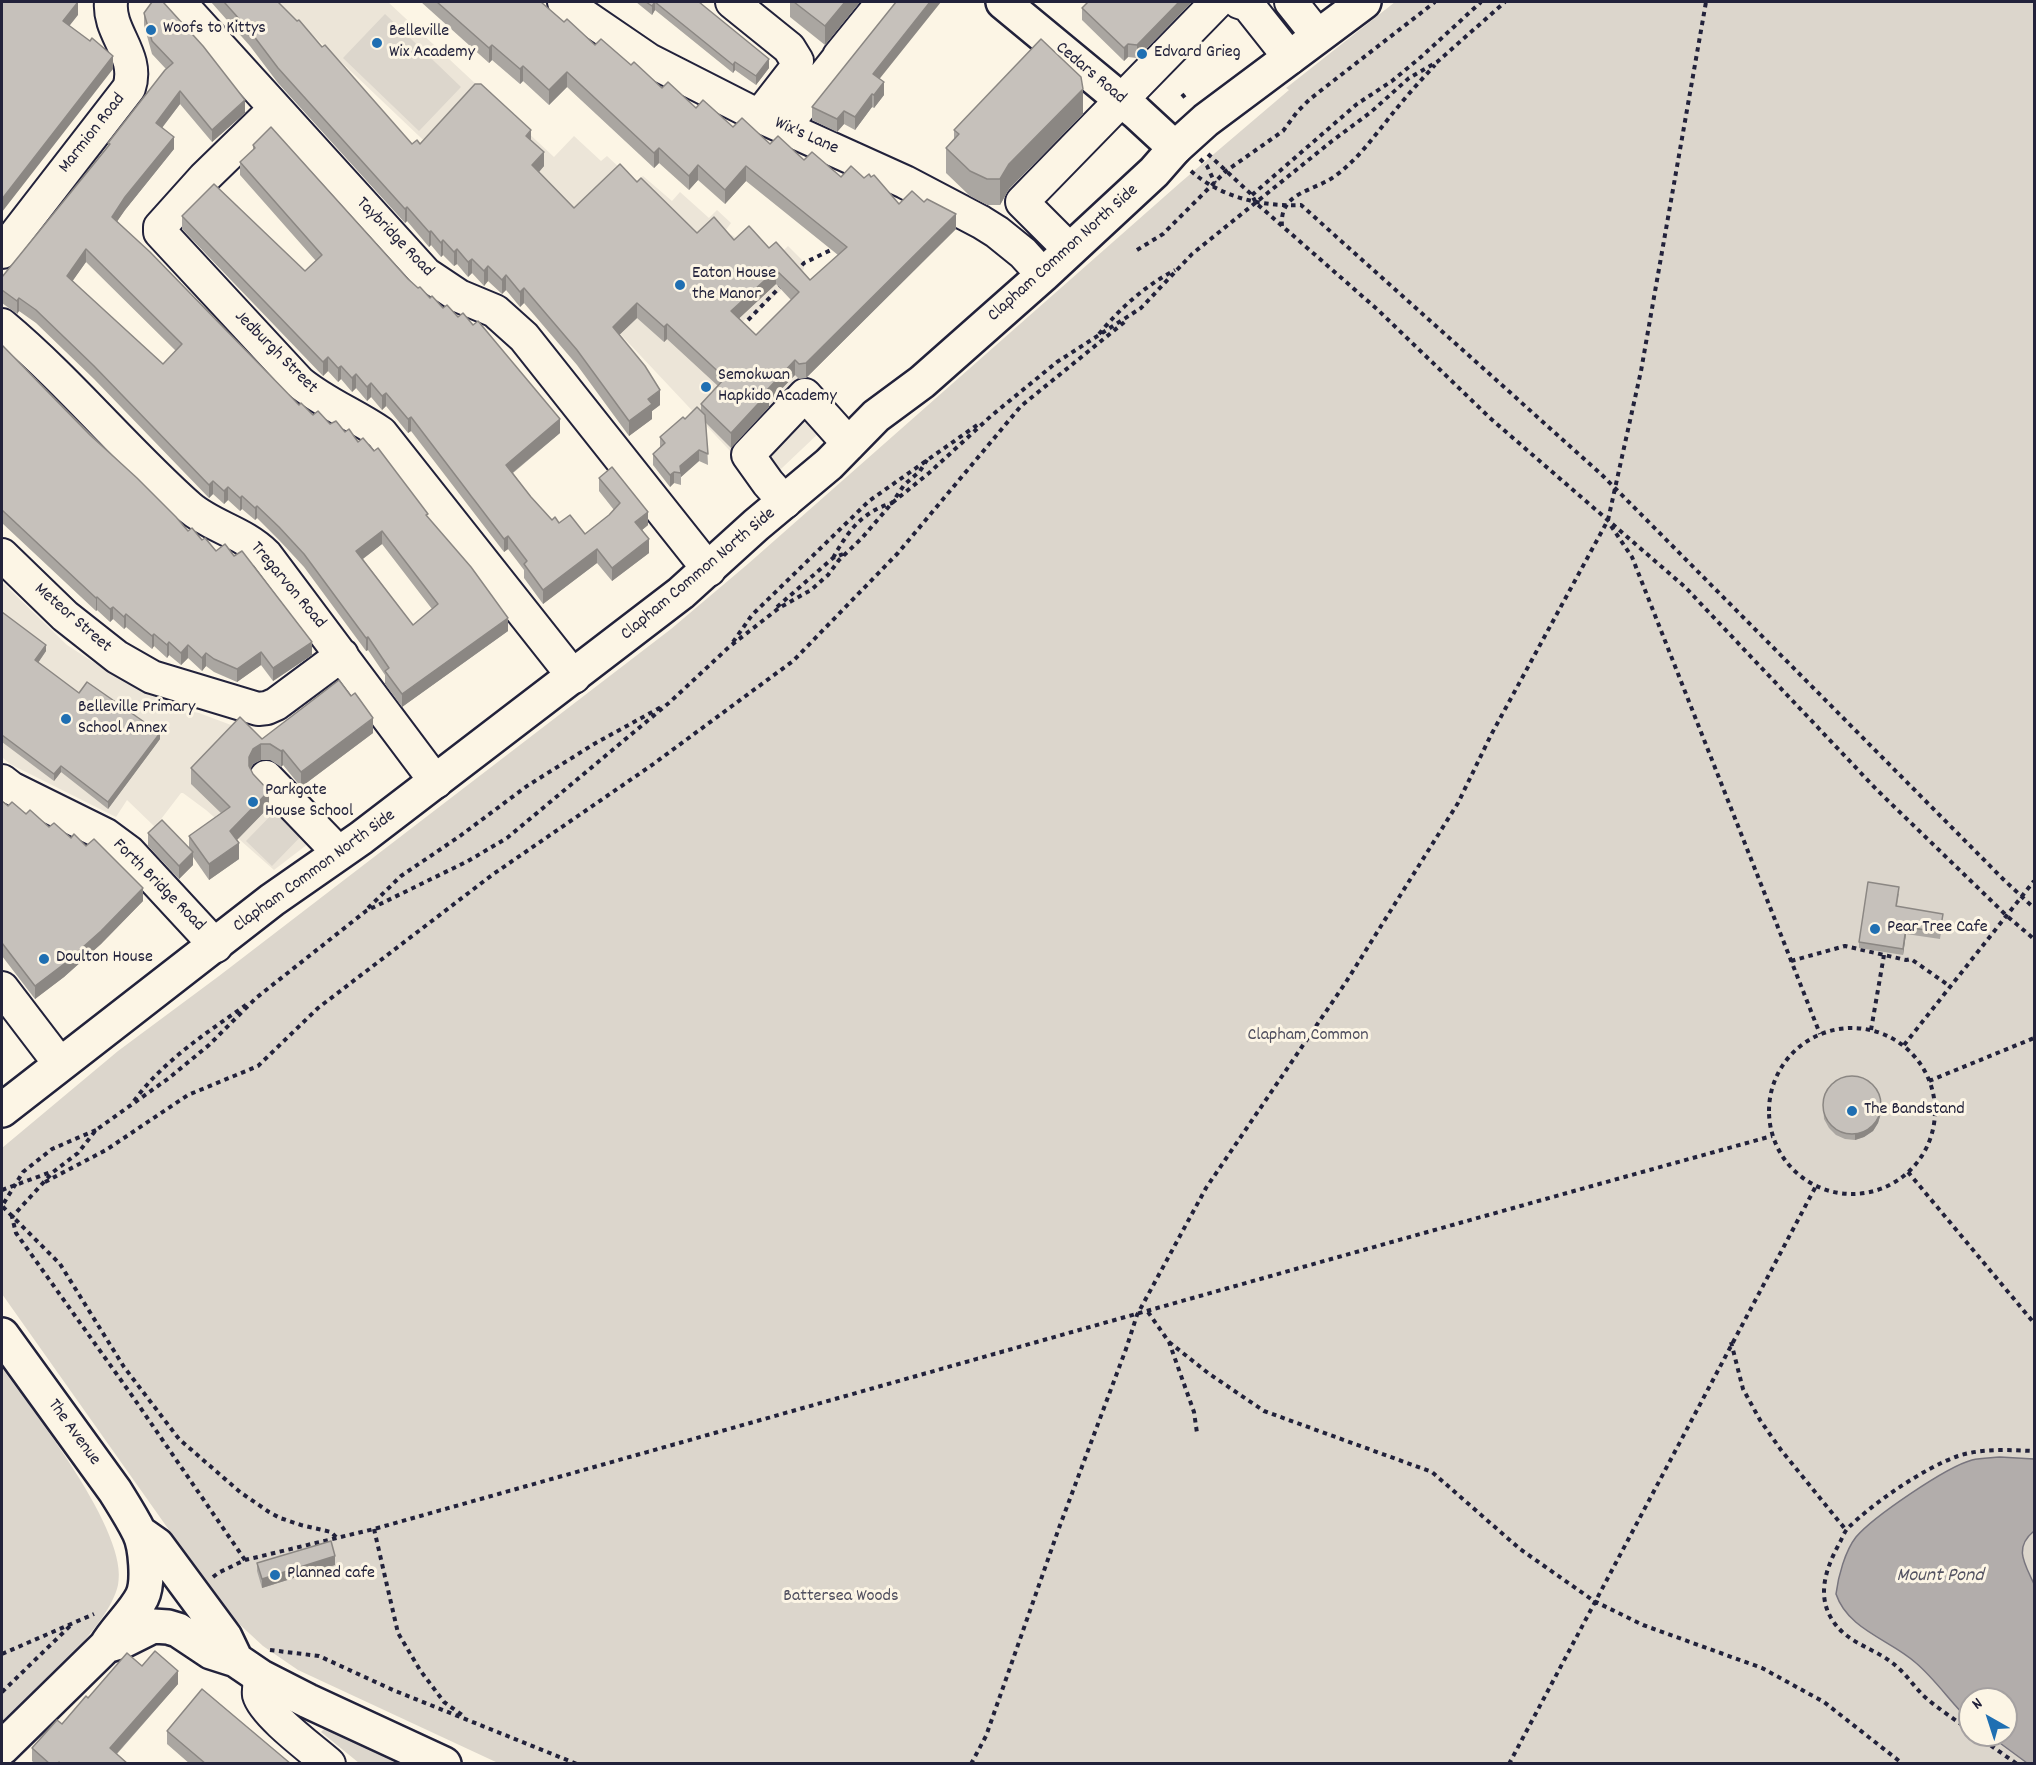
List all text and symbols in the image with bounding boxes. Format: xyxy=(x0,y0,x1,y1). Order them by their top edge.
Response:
place label: Woofs to Kittys xyxy=(163,19,266,41)
place label: Belleville Wix Academy xyxy=(389,22,475,64)
marker: Woofs to Kittys xyxy=(144,23,158,37)
marker: Belleville Wix Academy xyxy=(370,36,384,50)
street label: Cedars Road xyxy=(1050,38,1130,110)
place label: Edvard Grieg xyxy=(1154,43,1241,65)
marker: Edvard Grieg xyxy=(1135,47,1149,61)
street label: Marmion Road xyxy=(55,90,131,178)
street label: Wix's Lane xyxy=(771,113,841,161)
street label: Clapham Common North Side xyxy=(984,181,1144,327)
street label: Taybridge Road xyxy=(351,194,437,282)
place label: Eaton House the Manor xyxy=(692,264,776,306)
marker: Eaton House the Manor xyxy=(673,278,687,292)
street label: Jedburgh Street xyxy=(229,307,321,399)
place label: Semokwan Hapkido Academy xyxy=(718,366,837,409)
marker: Semokwan Hapkido Academy xyxy=(699,380,713,394)
street label: Clapham Common North Side xyxy=(617,504,781,646)
street label: Tregarvon Road xyxy=(245,538,329,634)
street label: Meteor Street xyxy=(29,579,115,659)
place label: Belleville Primary School Annex xyxy=(78,698,195,740)
marker: Belleville Primary School Annex xyxy=(59,712,73,726)
place label: Parkgate House School xyxy=(265,781,353,824)
marker: Parkgate House School xyxy=(246,795,260,809)
street label: Clapham Common North Side xyxy=(230,806,400,938)
street label: Forth Bridge Road xyxy=(107,835,209,937)
place label: Pear Tree Cafe xyxy=(1887,918,1988,940)
marker: Pear Tree Cafe xyxy=(1868,922,1882,936)
place label: Doulton House xyxy=(56,948,153,970)
marker: Doulton House xyxy=(37,952,51,966)
park label: Clapham Common xyxy=(1247,1026,1369,1048)
place label: The Bandstand xyxy=(1864,1100,1965,1122)
marker: The Bandstand xyxy=(1845,1104,1859,1118)
street label: The Avenue xyxy=(42,1396,104,1470)
place label: Planned cafe xyxy=(287,1564,375,1586)
water label: Mount Pond xyxy=(1896,1565,1984,1589)
marker: Planned cafe xyxy=(268,1568,282,1582)
park label: Battersea Woods xyxy=(783,1587,899,1609)
north arrow xyxy=(1958,1687,2018,1747)
text: N xyxy=(1967,1693,1988,1716)

